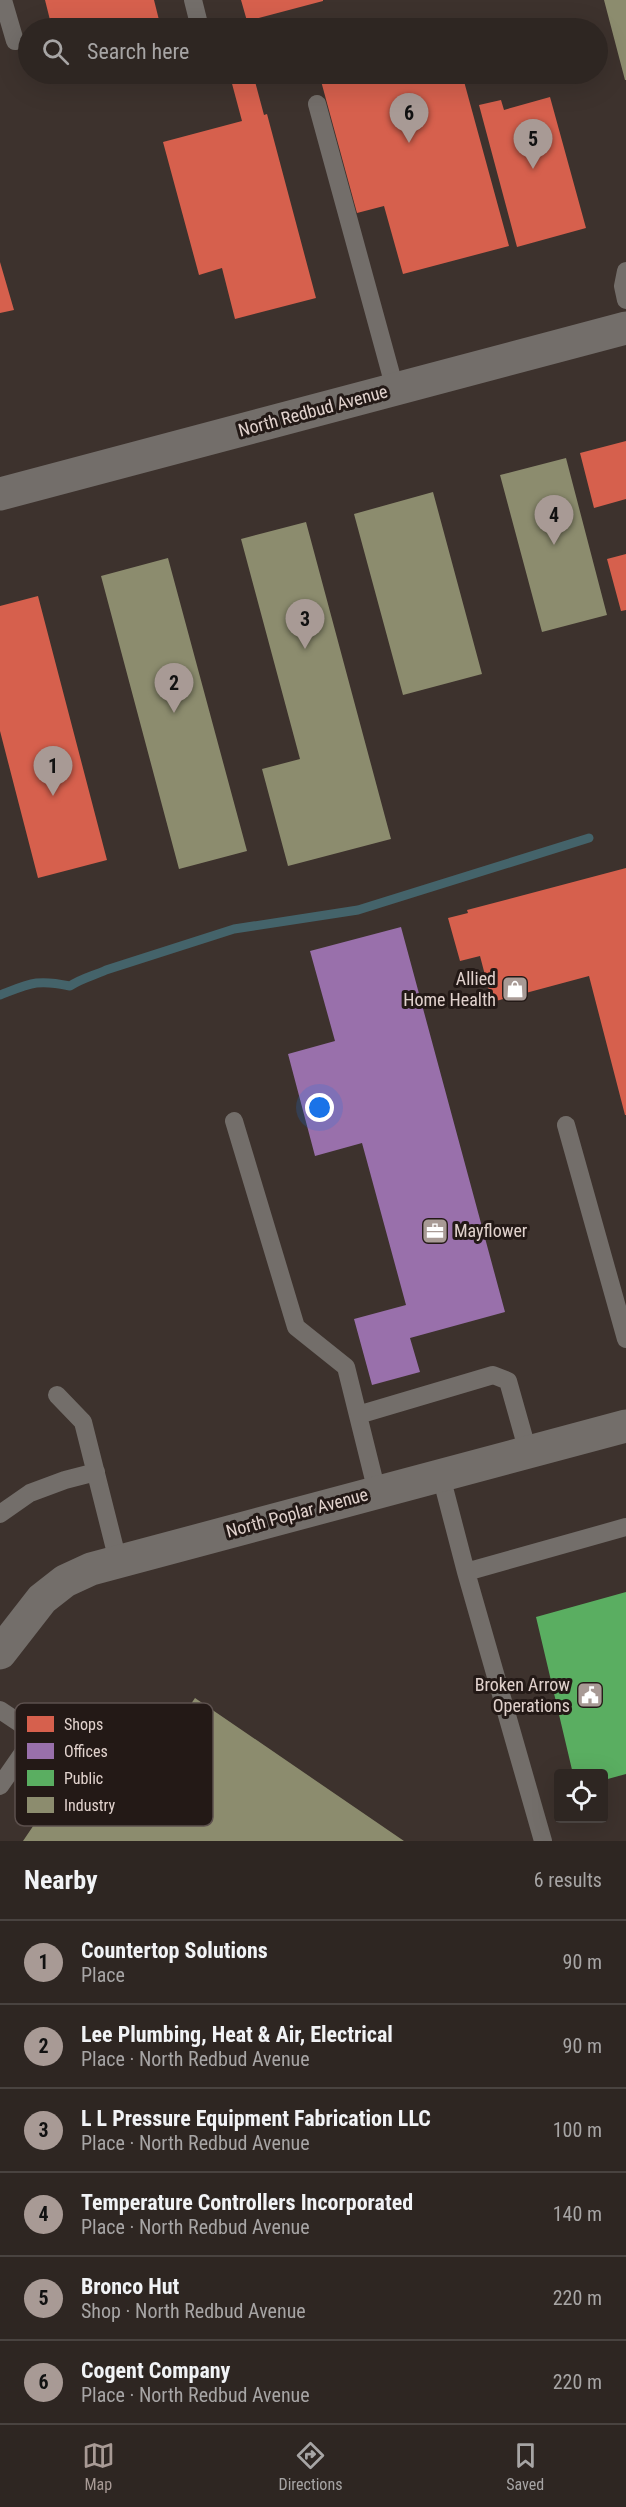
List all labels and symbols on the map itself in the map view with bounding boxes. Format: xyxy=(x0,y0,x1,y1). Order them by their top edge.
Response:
pin: 6 xyxy=(390,94,428,143)
pin: 5 xyxy=(514,120,552,169)
street label: North Redbud Avenue xyxy=(236,380,390,441)
pin: 4 xyxy=(534,496,574,545)
pin: 3 xyxy=(286,600,324,649)
pin: 2 xyxy=(154,664,194,713)
pin: 1 xyxy=(34,746,72,796)
place label: Allied Home Health xyxy=(403,968,496,1010)
shop icon: Allied Home Health xyxy=(500,974,530,1004)
your location xyxy=(305,1093,334,1122)
office icon: Mayflower xyxy=(420,1216,450,1246)
place label: Mayflower xyxy=(454,1220,528,1241)
street label: North Poplar Avenue xyxy=(224,1483,370,1542)
place label: Broken Arrow Operations xyxy=(475,1674,570,1716)
public building icon: Broken Arrow Operations xyxy=(575,1680,605,1710)
legend xyxy=(15,1703,213,1826)
text: Shops xyxy=(64,1715,103,1734)
text: Offices xyxy=(64,1742,108,1761)
text: Public xyxy=(64,1769,103,1788)
text: Industry xyxy=(64,1796,115,1815)

